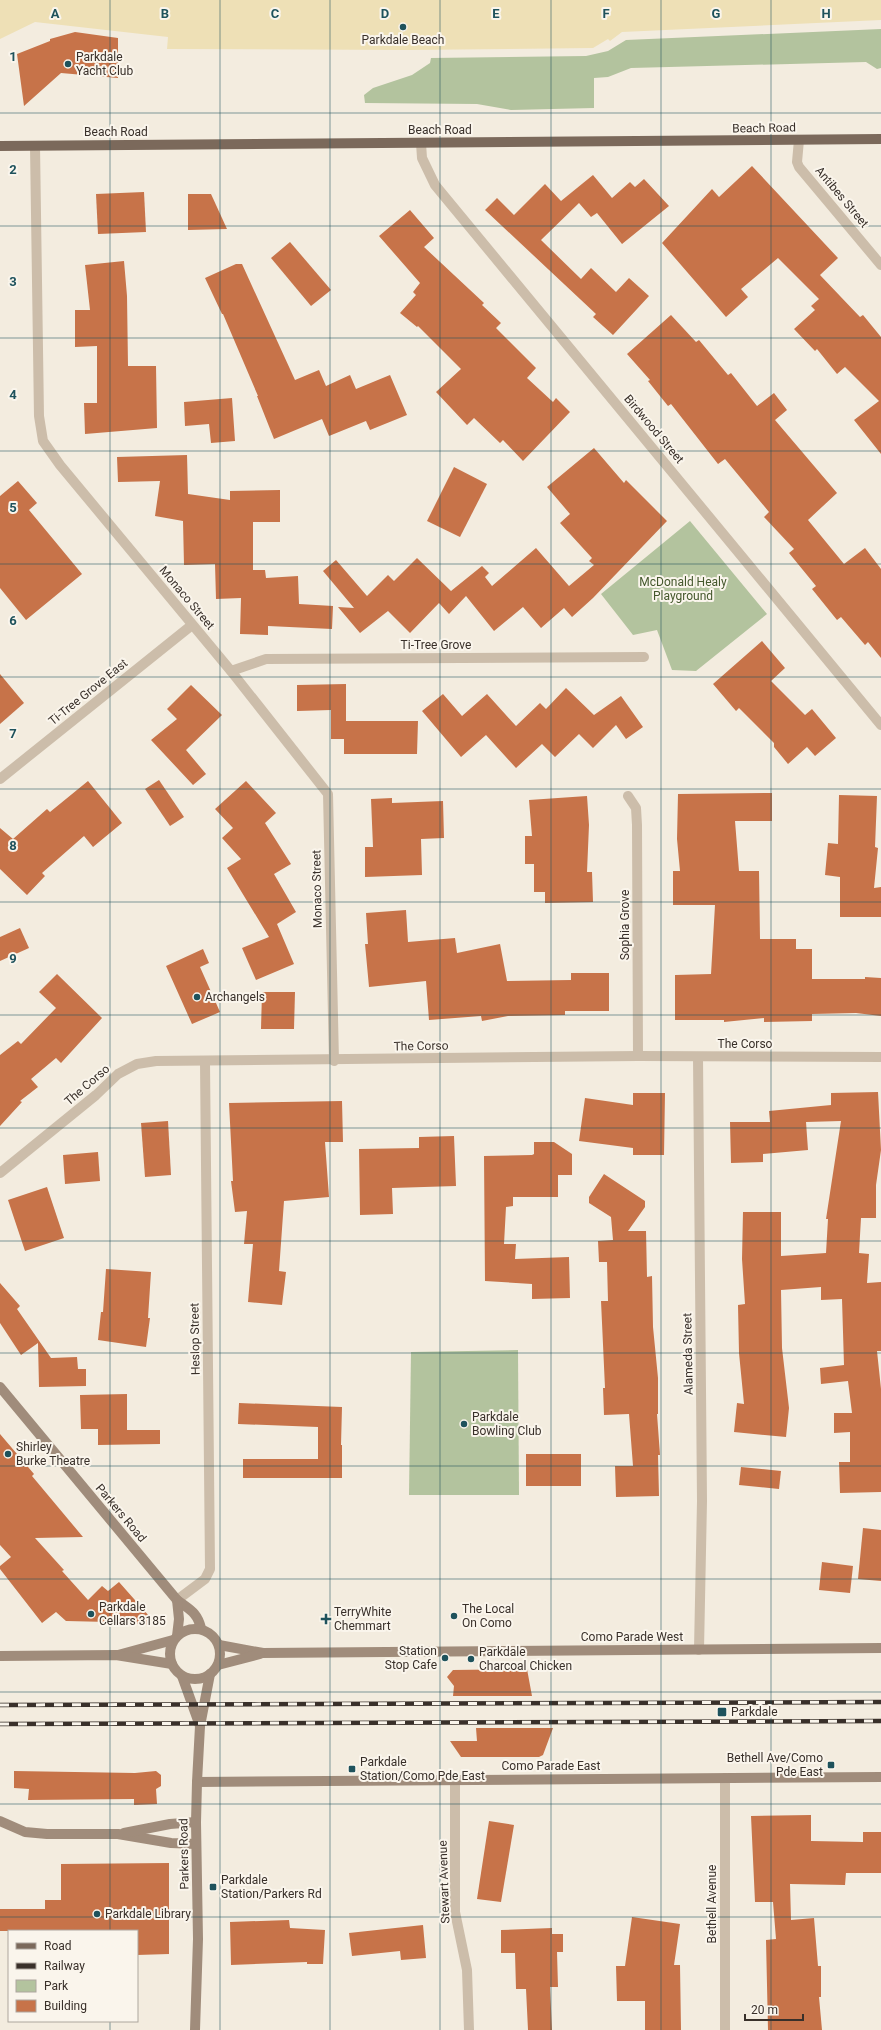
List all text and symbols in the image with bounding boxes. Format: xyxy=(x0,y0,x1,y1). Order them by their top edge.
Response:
text: A xyxy=(51,6,60,21)
text: B xyxy=(161,6,169,21)
text: C xyxy=(271,6,280,21)
text: D xyxy=(381,6,389,21)
text: E xyxy=(492,6,500,21)
text: F xyxy=(602,6,610,21)
text: G xyxy=(712,6,721,21)
text: H xyxy=(821,6,831,21)
marker: Parkdale Beach xyxy=(398,22,408,32)
place label: Parkdale Beach xyxy=(362,33,444,47)
text: 1 xyxy=(9,49,17,64)
place label: Parkdale Yacht Club xyxy=(76,50,133,78)
marker: Parkdale Yacht Club xyxy=(63,59,73,69)
street label: Beach Road xyxy=(732,120,796,136)
street label: Beach Road xyxy=(408,123,472,137)
street label: Beach Road xyxy=(84,125,148,139)
text: 2 xyxy=(9,162,17,177)
street label: Antibes Street xyxy=(812,164,872,230)
text: 3 xyxy=(9,274,17,289)
text: 4 xyxy=(9,387,17,402)
street label: Birdwood Street xyxy=(621,392,687,466)
text: 5 xyxy=(9,500,17,515)
street label: Monaco Street xyxy=(156,564,218,633)
park label: McDonald Healy Playground xyxy=(639,575,727,603)
text: 6 xyxy=(9,613,17,628)
street label: Ti-Tree Grove xyxy=(401,638,471,652)
street label: Ti-Tree Grove East xyxy=(46,656,130,728)
text: 7 xyxy=(9,726,17,741)
text: 8 xyxy=(9,838,17,853)
street label: Monaco Street xyxy=(309,850,325,928)
street label: Sophia Grove xyxy=(618,890,632,960)
text: 9 xyxy=(9,951,17,966)
place label: Archangels xyxy=(205,990,265,1004)
marker: Archangels xyxy=(192,992,202,1002)
street label: The Corso xyxy=(718,1037,773,1051)
street label: The Corso xyxy=(393,1039,449,1053)
street label: The Corso xyxy=(62,1062,112,1108)
street label: Heslop Street xyxy=(187,1303,203,1375)
street label: Alameda Street xyxy=(680,1313,696,1395)
place label: Parkdale Bowling Club xyxy=(472,1410,542,1438)
marker: Parkdale Bowling Club xyxy=(459,1419,469,1429)
place label: Shirley Burke Theatre xyxy=(16,1440,90,1468)
marker: Shirley Burke Theatre xyxy=(3,1449,13,1459)
street label: Parkers Road xyxy=(93,1481,149,1545)
place label: Parkdale Cellars 3185 xyxy=(99,1600,166,1628)
place label: The Local On Como xyxy=(462,1602,514,1630)
place label: TerryWhite Chemmart xyxy=(334,1605,391,1633)
marker: Parkdale Cellars 3185 xyxy=(86,1609,96,1619)
marker: The Local On Como xyxy=(449,1611,459,1621)
marker: TerryWhite Chemmart xyxy=(321,1614,331,1624)
street label: Como Parade West xyxy=(581,1630,683,1644)
place label: Station Stop Cafe xyxy=(385,1644,437,1672)
place label: Parkdale Charcoal Chicken xyxy=(479,1645,572,1673)
marker: Station Stop Cafe xyxy=(440,1653,450,1663)
marker: Parkdale Charcoal Chicken xyxy=(466,1654,476,1664)
place label: Parkdale xyxy=(731,1705,778,1719)
marker: Parkdale xyxy=(716,1706,728,1718)
place label: Bethell Ave/Como Pde East xyxy=(727,1751,823,1779)
place label: Parkdale Station/Como Pde East xyxy=(360,1755,485,1783)
street label: Como Parade East xyxy=(502,1759,601,1773)
marker: Bethell Ave/Como Pde East xyxy=(826,1760,836,1770)
marker: Parkdale Station/Como Pde East xyxy=(347,1764,357,1774)
street label: Parkers Road xyxy=(176,1818,192,1890)
street label: Stewart Avenue xyxy=(436,1840,452,1924)
street label: Bethell Avenue xyxy=(705,1865,719,1943)
place label: Parkdale Station/Parkers Rd xyxy=(221,1873,322,1901)
marker: Parkdale Station/Parkers Rd xyxy=(208,1882,218,1892)
place label: Parkdale Library xyxy=(105,1907,191,1921)
marker: Parkdale Library xyxy=(92,1909,102,1919)
legend xyxy=(8,1930,138,2022)
text: Road xyxy=(44,1939,72,1953)
text: Railway xyxy=(44,1959,85,1973)
text: Park xyxy=(44,1979,69,1993)
scale bar xyxy=(745,1996,803,2022)
text: Building xyxy=(44,1999,87,2013)
text: 20 m xyxy=(751,2003,778,2017)

